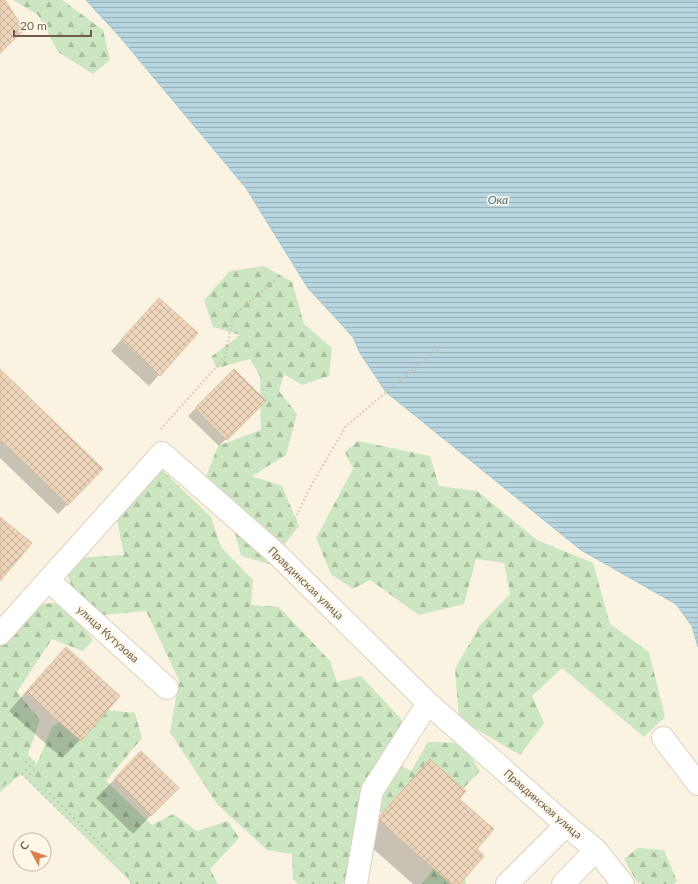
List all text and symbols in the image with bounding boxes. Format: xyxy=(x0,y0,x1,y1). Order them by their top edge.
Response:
scale bar xyxy=(14,12,91,38)
text: 20 m xyxy=(20,18,47,33)
water label: Ока xyxy=(488,192,508,207)
street label: Правдинская улица xyxy=(266,544,346,622)
street label: улица Кутузова xyxy=(75,602,142,665)
street label: Правдинская улица xyxy=(502,766,585,841)
north arrow xyxy=(12,832,52,872)
text: С xyxy=(17,838,32,852)

